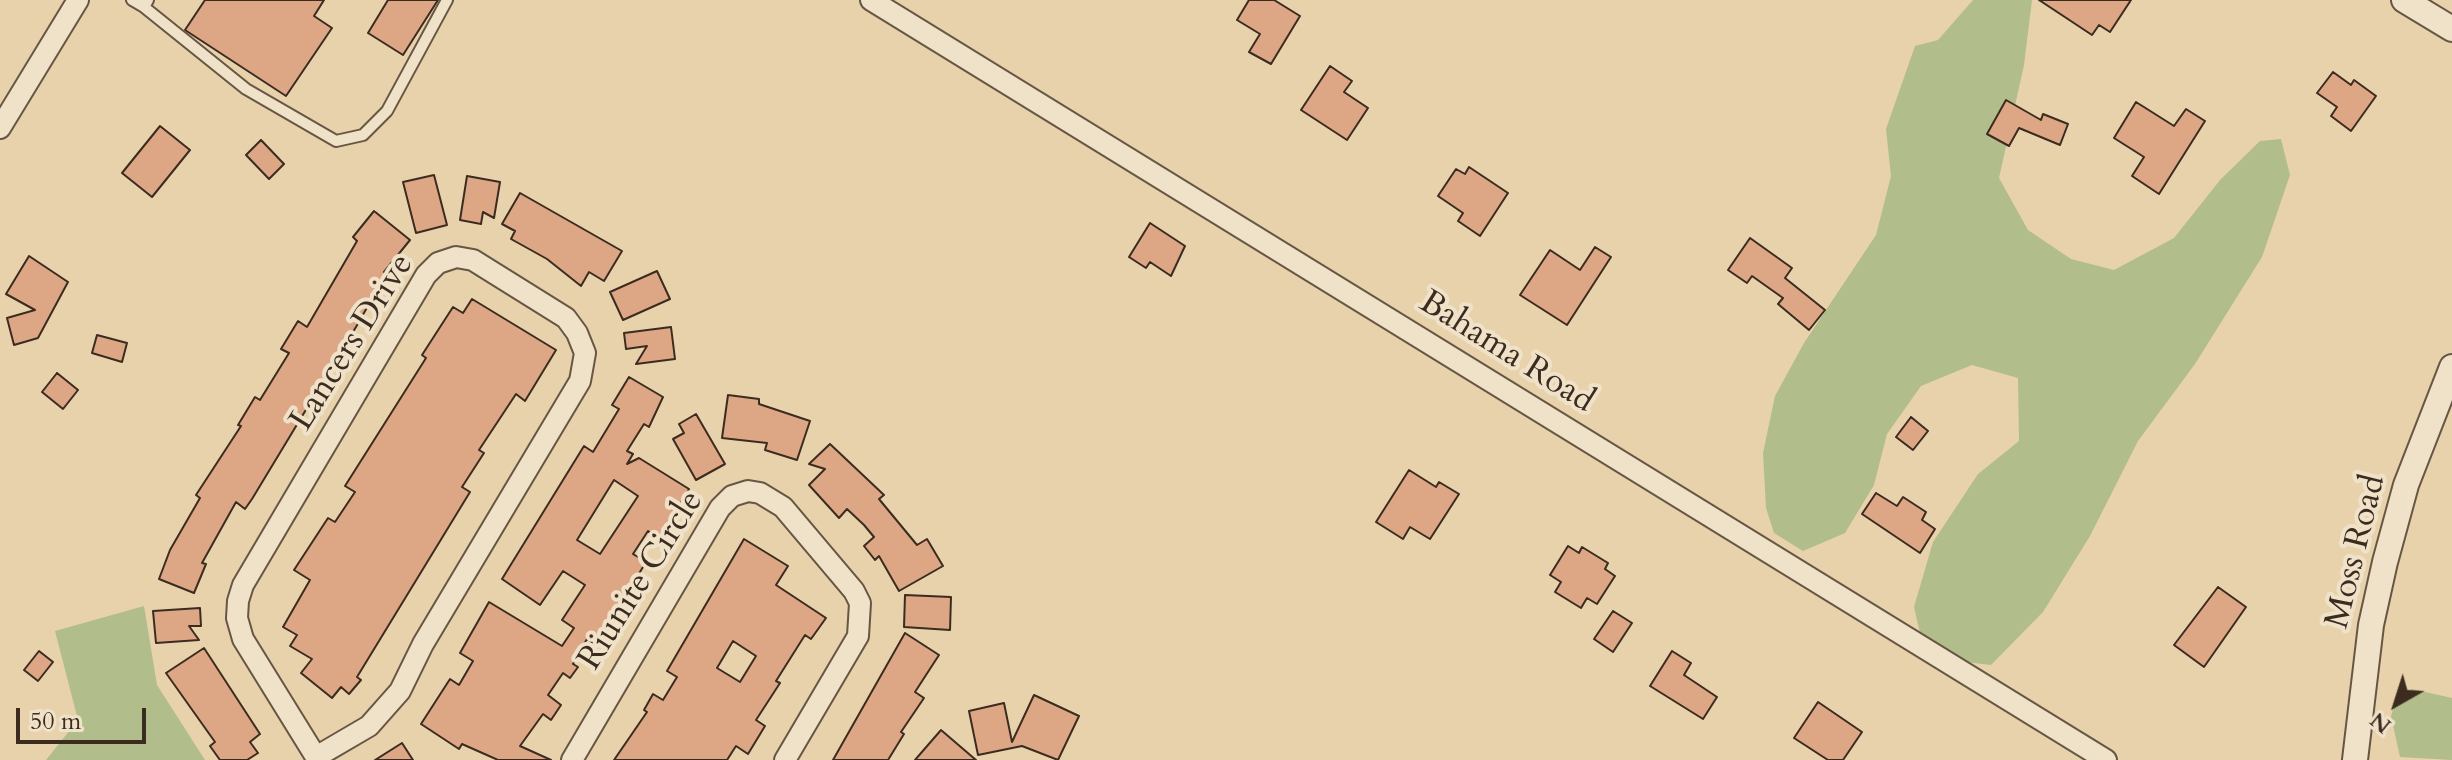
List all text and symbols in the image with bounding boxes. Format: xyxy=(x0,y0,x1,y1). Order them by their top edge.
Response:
street label: Lancers Drive xyxy=(283,247,423,439)
street label: Bahama Road xyxy=(1411,283,1601,423)
street label: Moss Road xyxy=(2318,471,2396,633)
street label: Riunite Circle xyxy=(571,484,713,678)
north arrow xyxy=(2356,664,2436,744)
scale bar xyxy=(20,692,150,742)
text: 50 m xyxy=(30,705,81,738)
text: N xyxy=(2364,705,2398,740)

